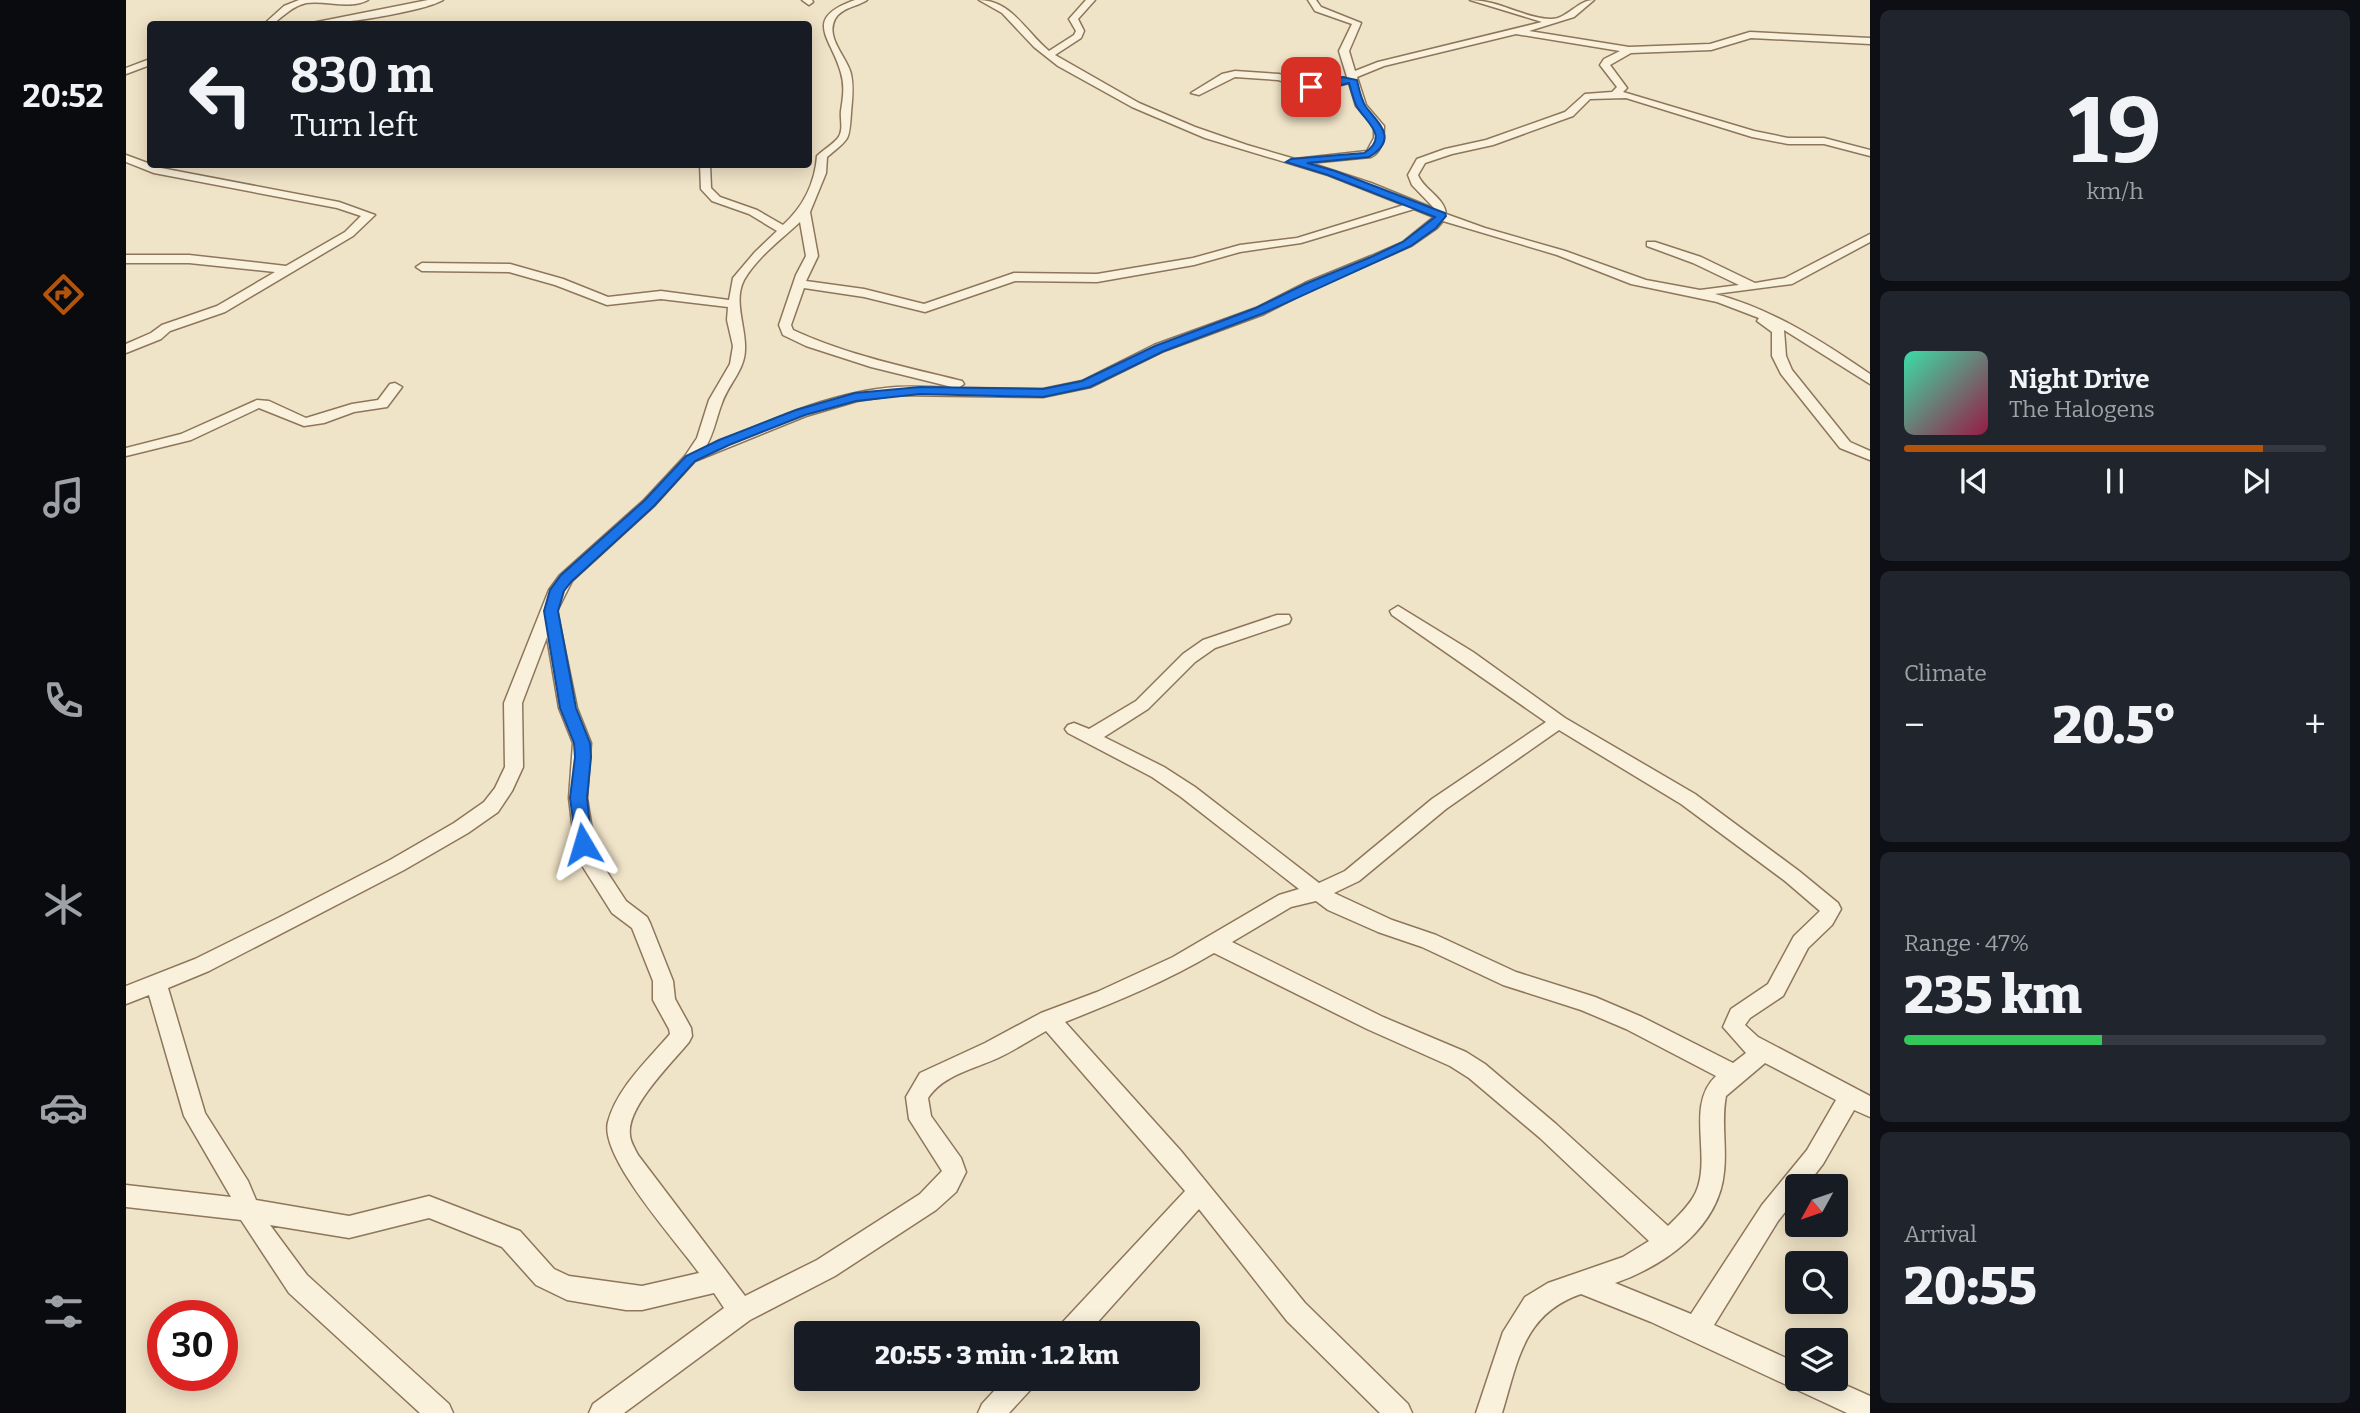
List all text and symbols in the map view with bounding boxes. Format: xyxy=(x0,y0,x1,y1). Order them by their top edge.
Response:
text: 830 m xyxy=(290,46,434,105)
icon: left xyxy=(175,49,266,140)
pin xyxy=(1281,57,1341,117)
icon: arrive xyxy=(1292,68,1330,106)
text: 20:52 xyxy=(23,77,103,115)
text: 19 xyxy=(2068,77,2162,186)
text: Turn left xyxy=(290,106,418,144)
text: km/h xyxy=(2087,177,2143,205)
icon: directions xyxy=(39,270,88,319)
text: Night Drive xyxy=(2009,364,2150,395)
text: The Halogens xyxy=(2009,395,2155,423)
icon: previous xyxy=(1955,462,1993,500)
icon: pause xyxy=(2096,462,2134,500)
icon: next xyxy=(2237,462,2275,500)
icon: music xyxy=(39,473,88,522)
text: Climate xyxy=(1904,659,1987,687)
icon: phone xyxy=(39,676,88,725)
text: 20.5° xyxy=(2052,694,2177,757)
text: − xyxy=(1904,702,1925,748)
text: + xyxy=(2304,702,2326,748)
position arrow xyxy=(546,807,620,881)
icon: climate xyxy=(39,880,88,929)
text: Range · 47% xyxy=(1904,929,2029,957)
text: 235 km xyxy=(1904,964,2082,1027)
icon: car xyxy=(39,1083,88,1132)
north arrow xyxy=(1785,1174,1848,1237)
map controls xyxy=(1785,1174,1848,1391)
text: Arrival xyxy=(1904,1220,1977,1248)
button: search xyxy=(1785,1251,1848,1314)
text: 20:55 xyxy=(1904,1255,2037,1318)
icon: filters xyxy=(39,1287,88,1336)
speed limit sign: 30 xyxy=(147,1300,238,1391)
button: layers xyxy=(1785,1328,1848,1391)
text: 20:55 · 3 min · 1.2 km xyxy=(875,1340,1119,1371)

